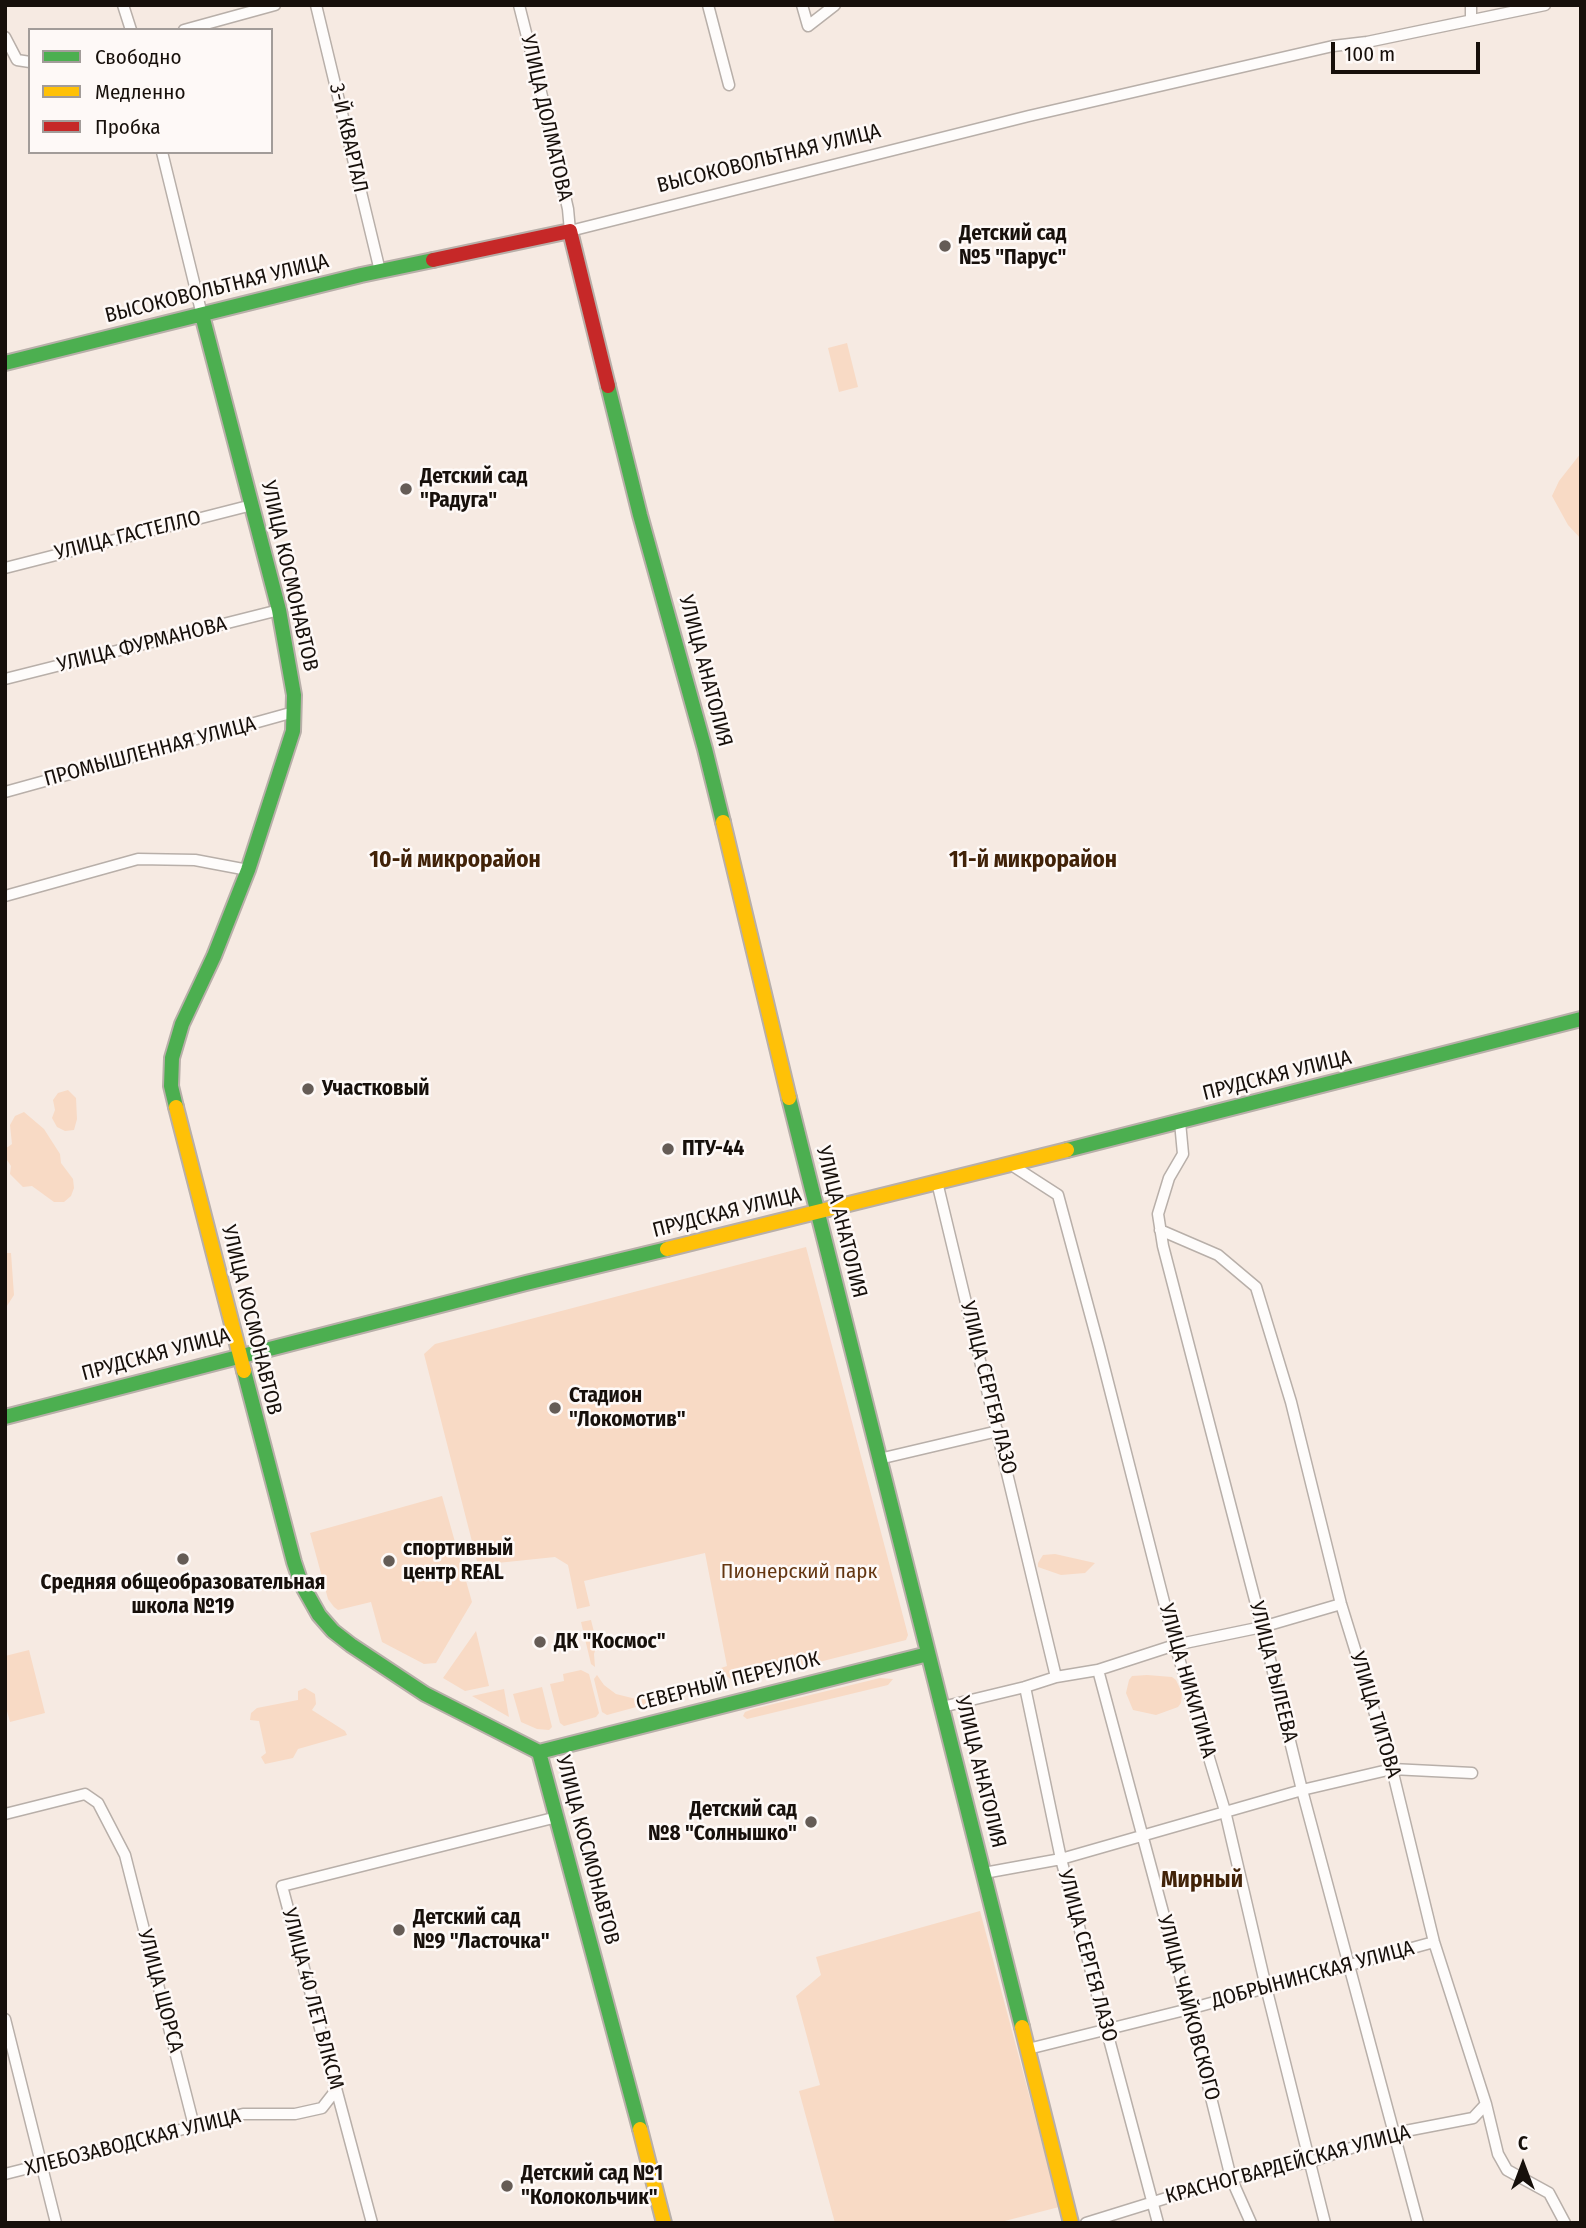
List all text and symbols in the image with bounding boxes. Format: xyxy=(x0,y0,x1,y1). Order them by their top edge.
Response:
legend xyxy=(28,28,273,154)
scale bar xyxy=(1334,28,1483,72)
street label: УЛИЦА ДОЛМАТОВА xyxy=(515,32,577,204)
text: 100 m xyxy=(1344,41,1395,67)
text: Свободно xyxy=(95,44,181,70)
text: Медленно xyxy=(95,79,185,105)
street label: 3-Й КВАРТАЛ xyxy=(323,81,373,195)
text: Пробка xyxy=(95,114,161,140)
street label: ВЫСОКОВОЛЬТНАЯ УЛИЦА xyxy=(655,119,883,199)
place label: Детский сад №5 "Парус" xyxy=(959,221,1066,271)
marker: Детский сад №5 "Парус" xyxy=(937,238,953,254)
street label: ВЫСОКОВОЛЬТНАЯ УЛИЦА xyxy=(103,249,331,329)
place label: Детский сад "Радуга" xyxy=(420,464,527,514)
street label: УЛИЦА КОСМОНАВТОВ xyxy=(255,478,323,674)
marker: Детский сад "Радуга" xyxy=(398,481,414,497)
street label: УЛИЦА ГАСТЕЛЛО xyxy=(52,506,204,566)
street label: УЛИЦА АНАТОЛИЯ xyxy=(673,593,737,749)
street label: УЛИЦА ФУРМАНОВА xyxy=(55,612,229,678)
street label: ПРОМЫШЛЕННАЯ УЛИЦА xyxy=(41,712,259,792)
district label: 10-й микрорайон xyxy=(369,847,541,875)
district label: 11-й микрорайон xyxy=(949,847,1117,875)
street label: ПРУДСКАЯ УЛИЦА xyxy=(1200,1045,1354,1107)
place label: Участковый xyxy=(322,1076,430,1102)
marker: Участковый xyxy=(300,1081,316,1097)
place label: ПТУ-44 xyxy=(682,1136,744,1162)
marker: ПТУ-44 xyxy=(660,1141,676,1157)
street label: УЛИЦА АНАТОЛИЯ xyxy=(810,1143,872,1301)
street label: ПРУДСКАЯ УЛИЦА xyxy=(650,1182,804,1244)
street label: УЛИЦА КОСМОНАВТОВ xyxy=(215,1223,287,1417)
street label: УЛИЦА СЕРГЕЯ ЛАЗО xyxy=(954,1299,1022,1477)
street label: ПРУДСКАЯ УЛИЦА xyxy=(79,1323,233,1387)
place label: Стадион "Локомотив" xyxy=(569,1383,686,1433)
marker: Стадион "Локомотив" xyxy=(547,1400,563,1416)
place label: спортивный центр REAL xyxy=(403,1536,513,1586)
marker: Средняя общеобразовательная школа №19 xyxy=(175,1551,191,1567)
marker: спортивный центр REAL xyxy=(381,1553,397,1569)
park label: Пионерский парк xyxy=(721,1559,877,1585)
place label: Средняя общеобразовательная школа №19 xyxy=(41,1570,325,1620)
street label: УЛИЦА РЫЛЕЕВА xyxy=(1243,1599,1303,1745)
street label: УЛИЦА НИКИТИНА xyxy=(1153,1601,1221,1761)
place label: ДК "Космос" xyxy=(554,1629,666,1655)
marker: ДК "Космос" xyxy=(532,1634,548,1650)
street label: СЕВЕРНЫЙ ПЕРЕУЛОК xyxy=(633,1647,823,1717)
street label: УЛИЦА ТИТОВА xyxy=(1344,1649,1406,1781)
street label: УЛИЦА АНАТОЛИЯ xyxy=(949,1693,1011,1851)
street label: УЛИЦА КОСМОНАВТОВ xyxy=(550,1753,624,1947)
place label: Детский сад №8 "Солнышко" xyxy=(648,1797,797,1847)
marker: Детский сад №8 "Солнышко" xyxy=(803,1814,819,1830)
street label: УЛИЦА СЕРГЕЯ ЛАЗО xyxy=(1052,1867,1122,2045)
district label: Мирный xyxy=(1161,1867,1243,1895)
place label: Детский сад №9 "Ласточка" xyxy=(413,1905,550,1955)
street label: УЛИЦА 40 ЛЕТ ВЛКСМ xyxy=(276,1906,348,2092)
street label: УЛИЦА ЧАЙКОВСКОГО xyxy=(1151,1913,1225,2103)
marker: Детский сад №9 "Ласточка" xyxy=(391,1922,407,1938)
street label: УЛИЦА ЩОРСА xyxy=(131,1927,189,2055)
street label: ДОБРЫНИНСКАЯ УЛИЦА xyxy=(1209,1936,1417,2014)
street label: ХЛЕБОЗАВОДСКАЯ УЛИЦА xyxy=(23,2104,243,2182)
street label: КРАСНОГВАРДЕЙСКАЯ УЛИЦА xyxy=(1163,2120,1413,2210)
north arrow xyxy=(1488,2130,1558,2200)
text: С xyxy=(1518,2132,1528,2155)
place label: Детский сад №1 "Колокольчик" xyxy=(521,2161,663,2211)
marker: Детский сад №1 "Колокольчик" xyxy=(499,2178,515,2194)

